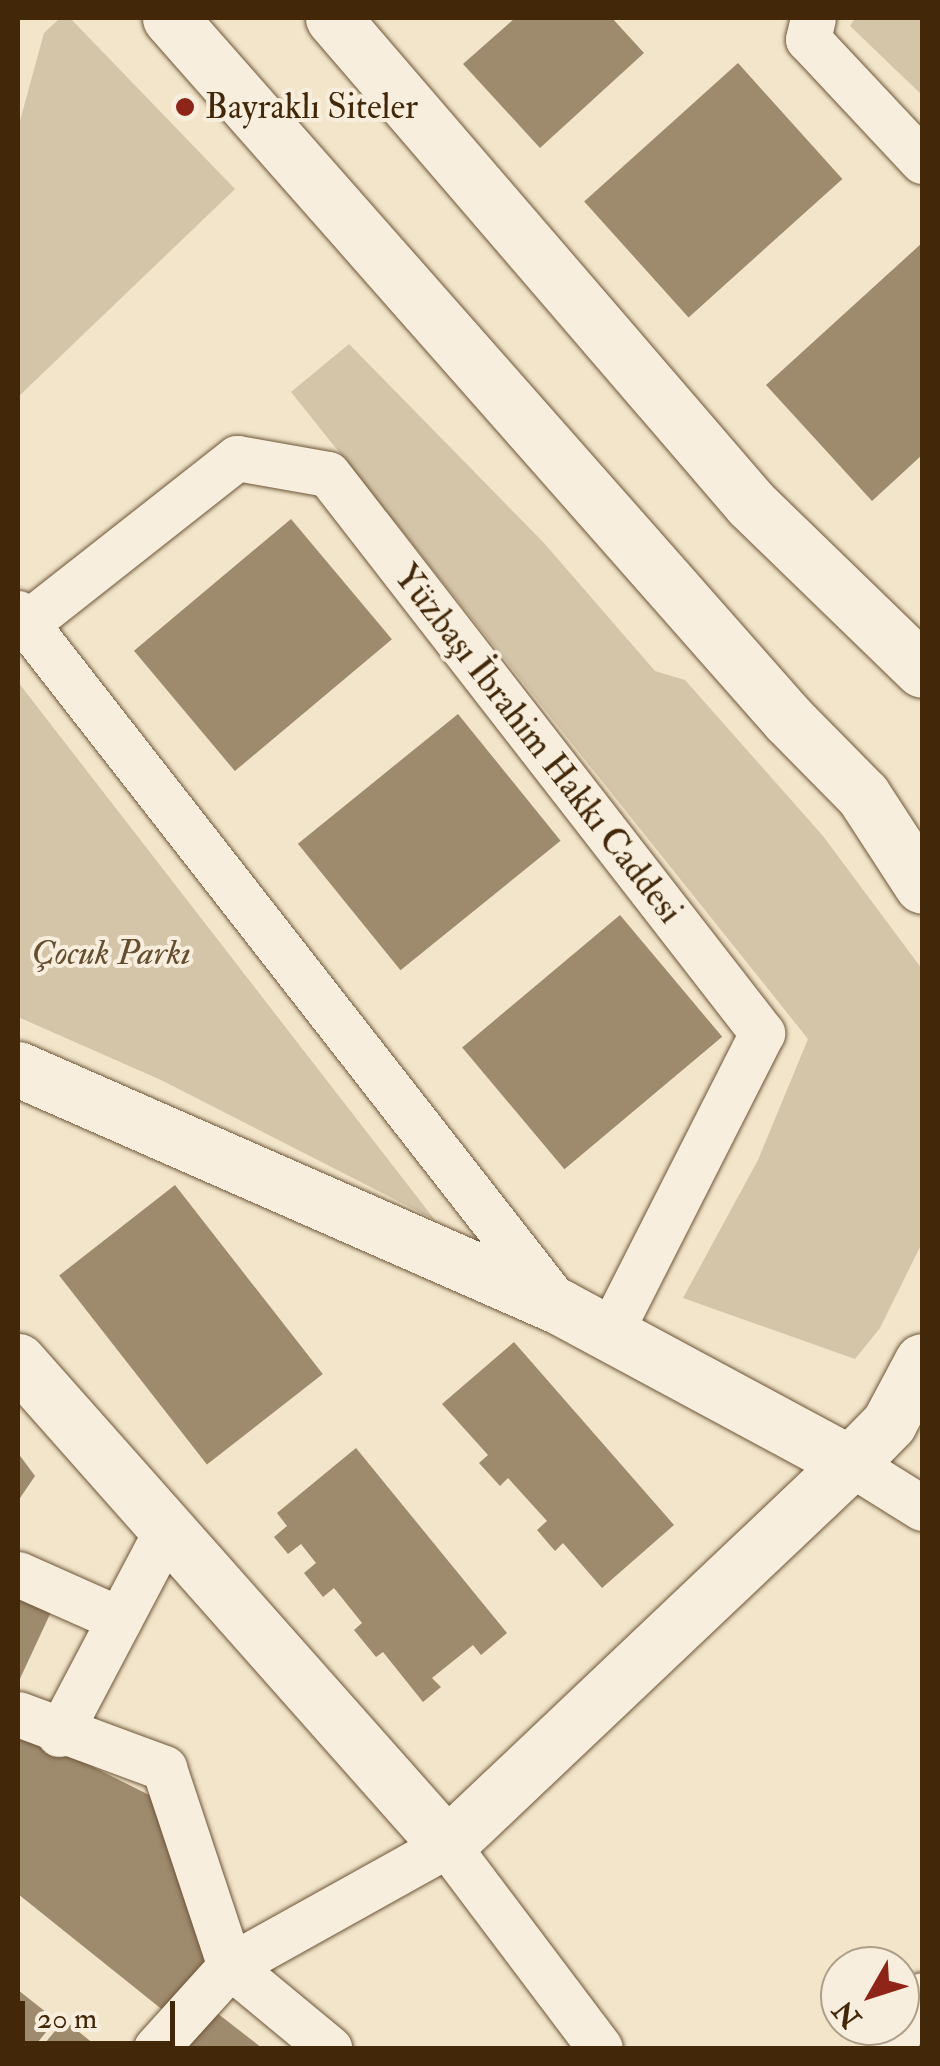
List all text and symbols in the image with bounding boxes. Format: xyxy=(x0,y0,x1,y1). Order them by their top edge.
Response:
place label: Bayraklı Siteler xyxy=(205,86,418,128)
marker: Bayraklı Siteler xyxy=(174,96,196,118)
street label: Yüzbaşı İbrahim Hakkı Caddesi xyxy=(385,556,691,932)
park label: Çocuk Parkı xyxy=(31,932,191,974)
north arrow xyxy=(820,1946,920,2046)
scale bar xyxy=(25,1981,180,2043)
text: N xyxy=(826,1993,869,2035)
text: 20 m xyxy=(37,2000,97,2037)

